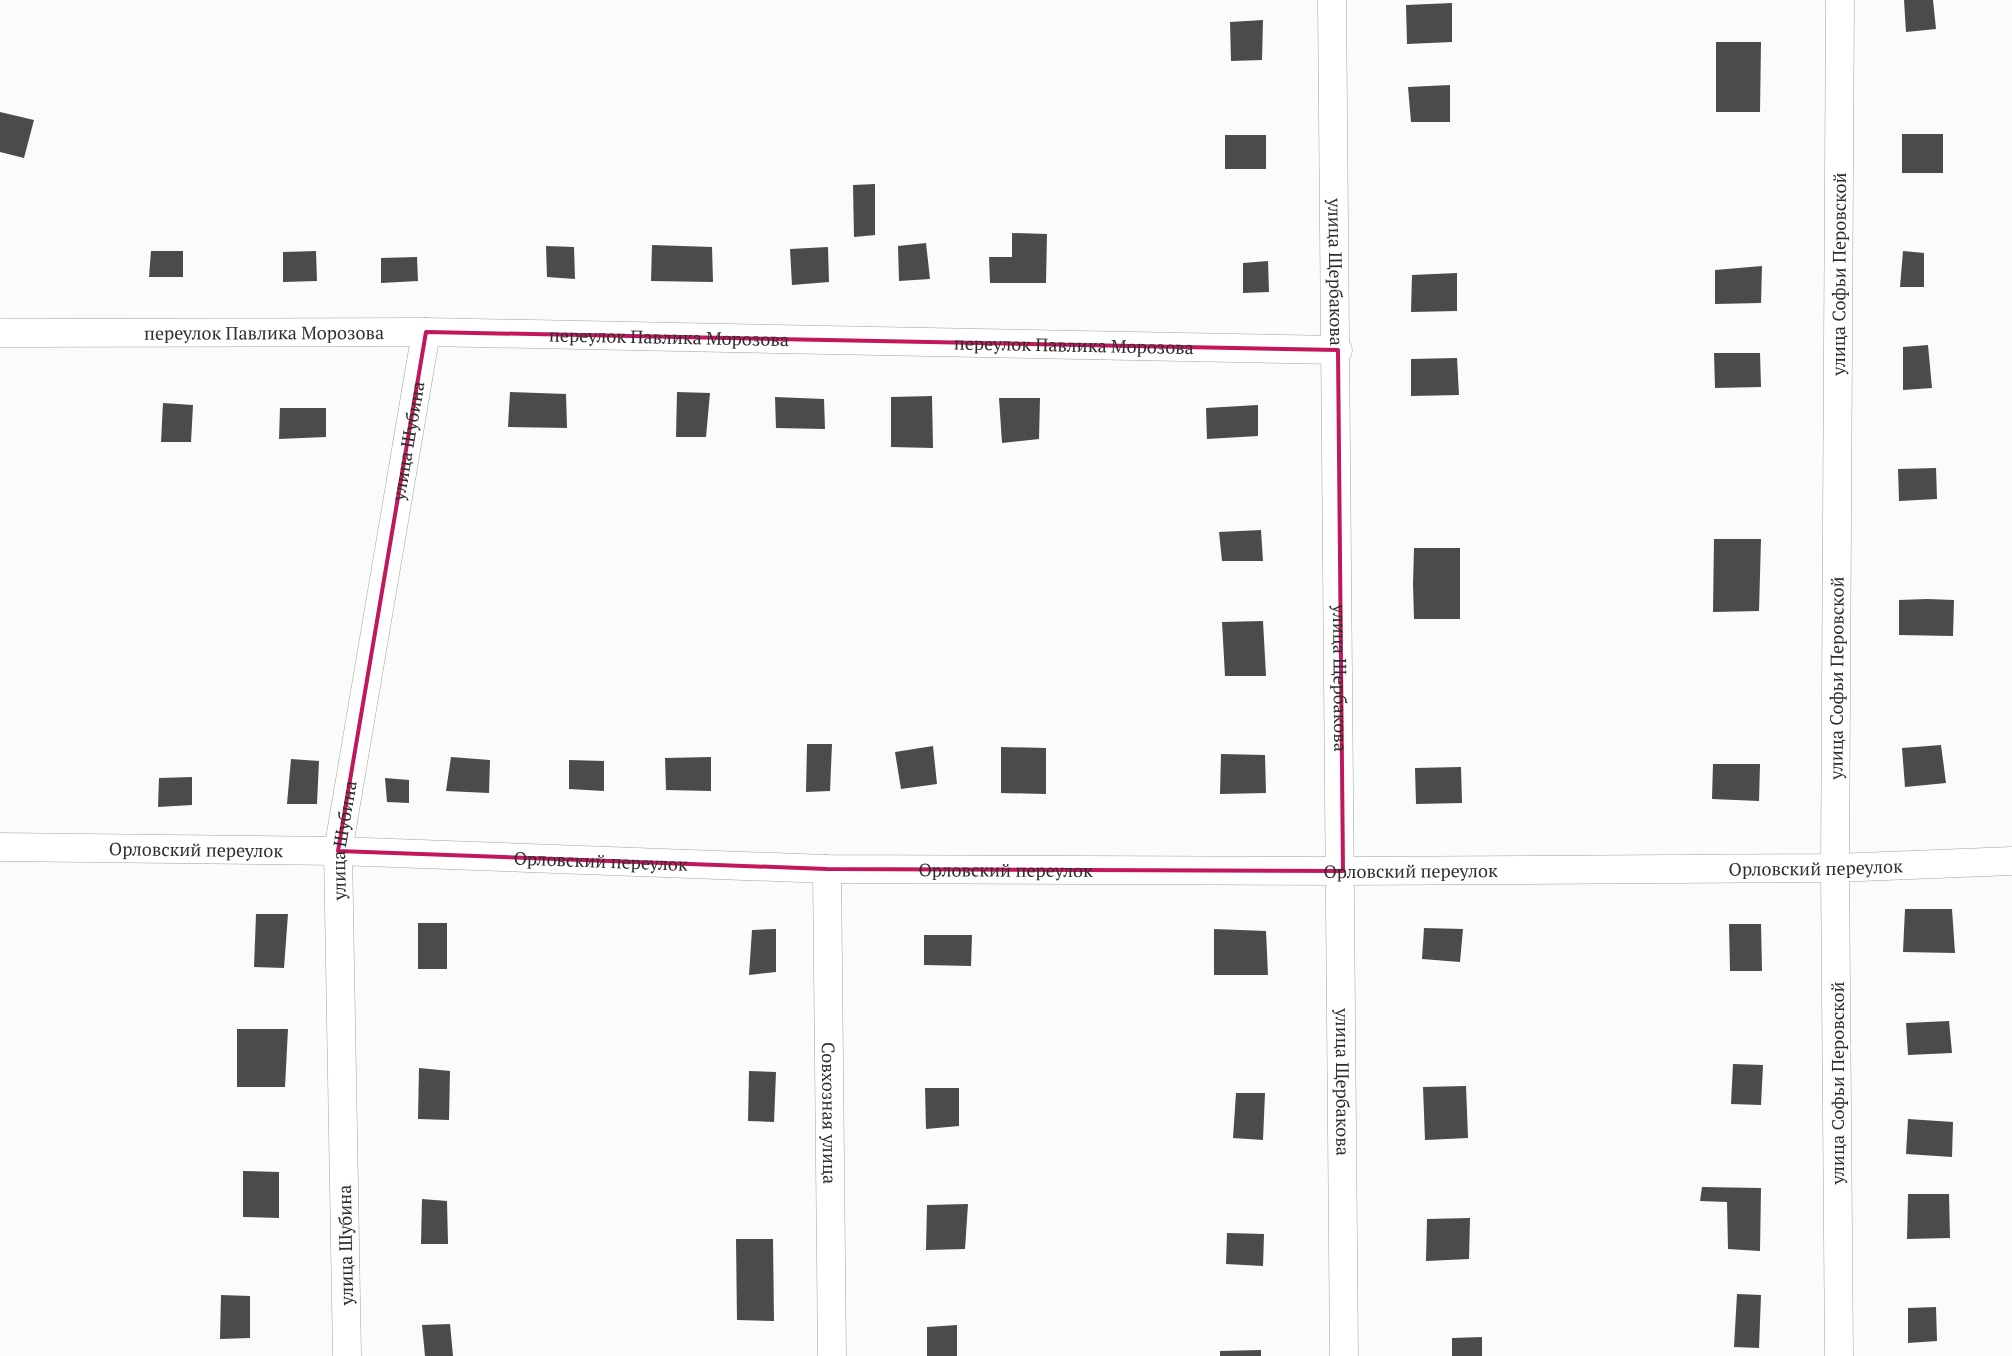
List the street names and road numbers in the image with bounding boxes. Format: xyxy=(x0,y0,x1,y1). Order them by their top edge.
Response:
street label: улица Софьи Перовской xyxy=(1826,172,1851,377)
street label: улица Щербакова xyxy=(1323,197,1349,346)
street label: переулок Павлика Морозова xyxy=(144,320,384,345)
street label: переулок Павлика Морозова xyxy=(549,322,789,351)
street label: переулок Павлика Морозова xyxy=(954,330,1194,359)
street label: улица Шубина xyxy=(385,379,429,503)
street label: улица Софьи Перовской xyxy=(1824,576,1849,781)
street label: улица Щербакова xyxy=(1328,603,1353,752)
street label: улица Шубина xyxy=(326,779,362,902)
street label: Орловский переулок xyxy=(109,836,283,862)
street label: Орловский переулок xyxy=(513,845,688,876)
street label: Орловский переулок xyxy=(1728,853,1903,881)
street label: Орловский переулок xyxy=(919,857,1093,882)
street label: Орловский переулок xyxy=(1324,858,1498,883)
street label: улица Софьи Перовской xyxy=(1825,981,1849,1186)
street label: улица Щербакова xyxy=(1331,1007,1355,1156)
street label: Совхозная улица xyxy=(817,1042,842,1184)
street label: улица Шубина xyxy=(332,1184,358,1307)

